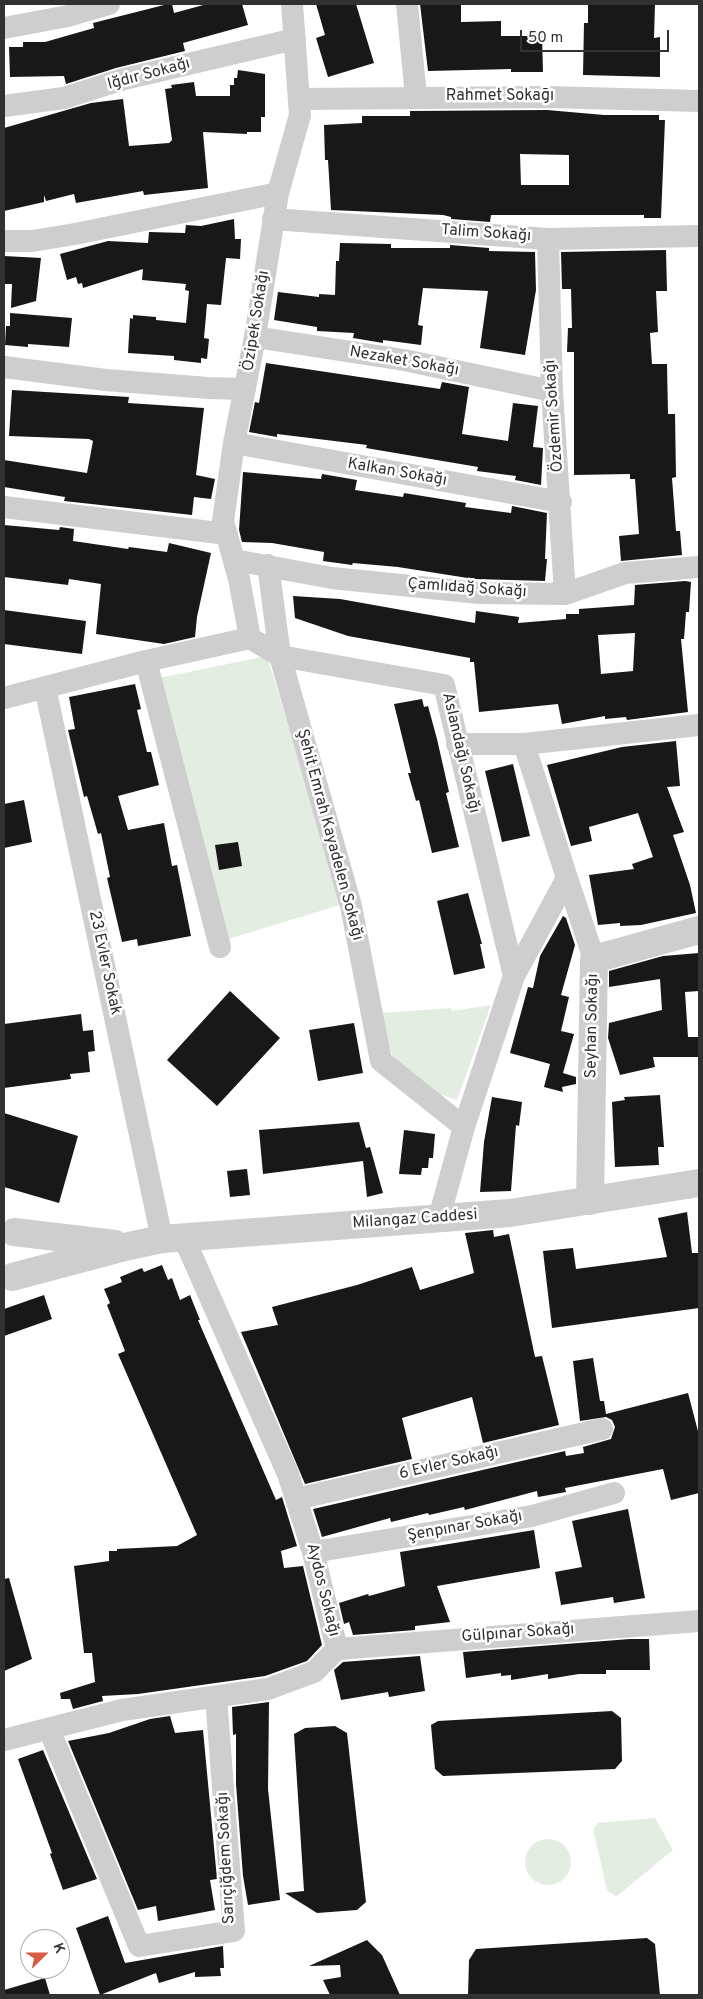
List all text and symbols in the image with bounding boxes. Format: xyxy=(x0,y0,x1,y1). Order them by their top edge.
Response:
scale bar xyxy=(523,20,672,52)
text: 50 m xyxy=(528,29,563,48)
street label: Iğdır Sokağı xyxy=(106,55,192,95)
street label: Rahmet Sokağı xyxy=(446,87,554,107)
street label: Talim Sokağı xyxy=(440,221,532,247)
street label: Özipek Sokağı xyxy=(240,269,274,373)
street label: Nezaket Sokağı xyxy=(348,343,460,381)
street label: Özdemir Sokağı xyxy=(541,359,569,473)
street label: Kalkan Sokağı xyxy=(346,455,448,491)
street label: Çamlıdağ Sokağı xyxy=(407,575,527,603)
street label: Aslandağı Sokağı xyxy=(437,691,483,815)
street label: Şehit Emrah Kayadelen Sokağı xyxy=(292,727,366,943)
street label: 23 Evler Sokak xyxy=(84,909,124,1017)
street label: Seyhan Sokağı xyxy=(582,974,604,1078)
street label: Milangaz Caddesi xyxy=(352,1206,478,1234)
street label: 6 Evler Sokağı xyxy=(397,1443,501,1485)
street label: Şenpınar Sokağı xyxy=(406,1507,524,1547)
street label: Aydos Sokağı xyxy=(301,1541,343,1639)
street label: Gülpınar Sokağı xyxy=(461,1620,575,1648)
street label: Sarıçiğdem Sokağı xyxy=(214,1791,240,1925)
north arrow xyxy=(20,1929,70,1979)
text: K xyxy=(49,1941,68,1956)

